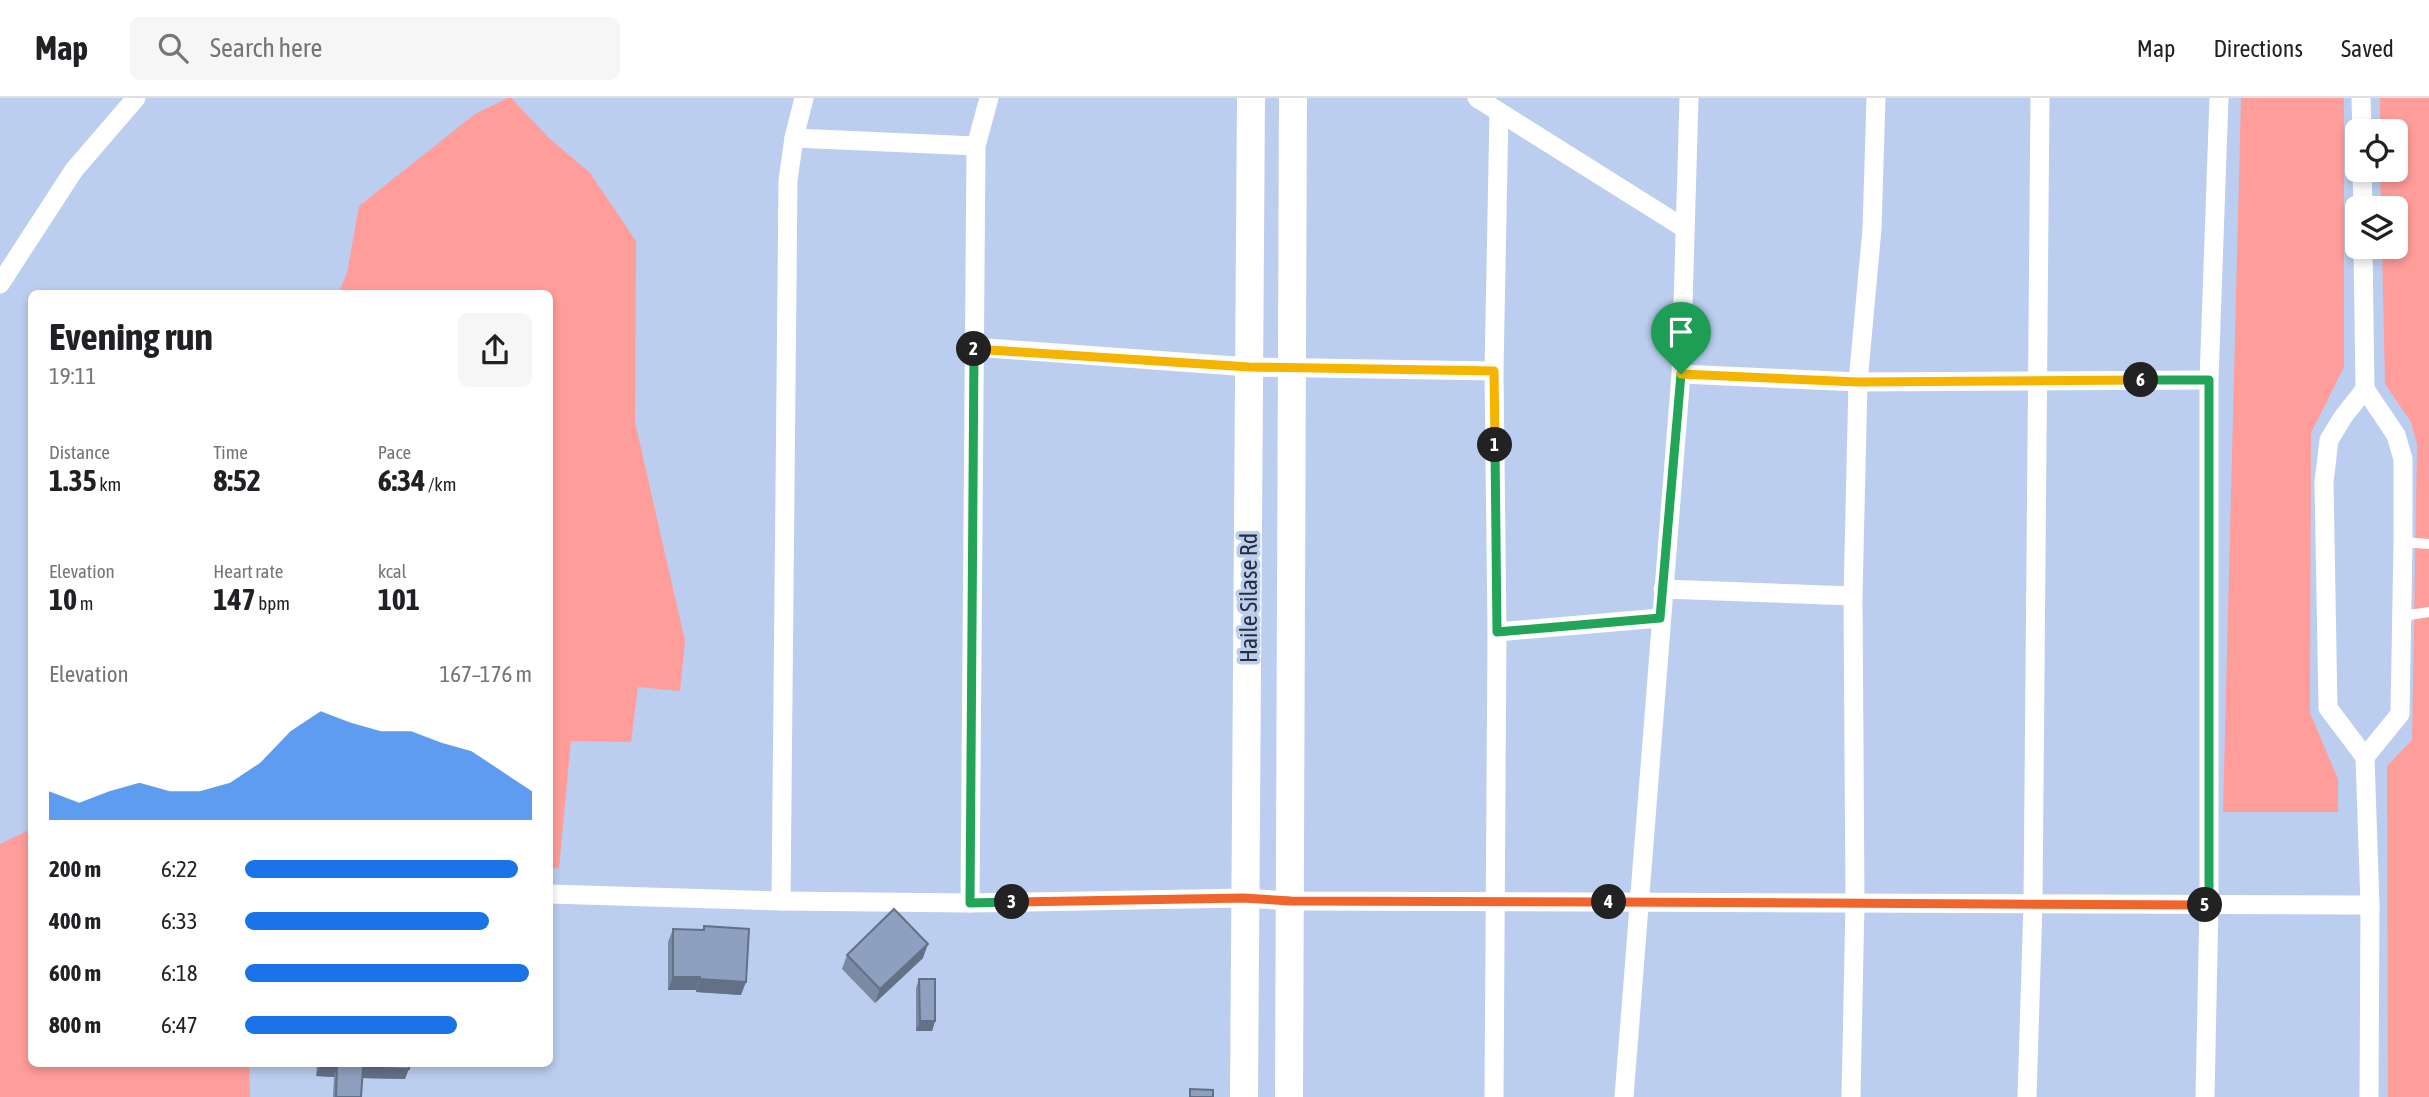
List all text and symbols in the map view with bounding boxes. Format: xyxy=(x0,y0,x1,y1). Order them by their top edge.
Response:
search box xyxy=(130,17,620,80)
text: Map xyxy=(35,29,88,67)
icon: search xyxy=(154,29,192,67)
text: Search here xyxy=(210,33,322,63)
text: Map xyxy=(2137,35,2175,62)
text: Directions xyxy=(2213,35,2303,62)
text: Saved xyxy=(2341,35,2394,62)
map controls xyxy=(2345,119,2408,259)
button: locate xyxy=(2345,119,2408,182)
button: layers xyxy=(2345,196,2408,259)
pin xyxy=(1651,302,1711,374)
button: share xyxy=(458,313,532,387)
icon: arrive xyxy=(1662,313,1700,351)
text: Evening run xyxy=(49,315,213,358)
pin: 2 xyxy=(956,331,992,366)
text: 2 xyxy=(969,337,978,359)
pin: 6 xyxy=(2124,362,2158,398)
text: 19:11 xyxy=(49,363,96,389)
text: 6 xyxy=(2136,368,2145,390)
pin: 1 xyxy=(1478,428,1512,462)
text: 1 xyxy=(1490,433,1499,455)
text: Distance xyxy=(49,441,110,463)
text: Time xyxy=(213,441,248,463)
text: Pace xyxy=(378,441,411,463)
text: 1.35 xyxy=(49,463,97,497)
text: 8:52 xyxy=(213,463,261,497)
text: 6:34 xyxy=(378,463,425,497)
text: km xyxy=(97,473,121,495)
text: /km xyxy=(425,473,456,495)
street label: Haile Silase Rd xyxy=(1235,533,1262,663)
text: Elevation xyxy=(49,560,115,582)
text: Heart rate xyxy=(213,560,283,582)
text: kcal xyxy=(378,560,407,582)
text: 10 xyxy=(49,582,77,616)
text: 147 xyxy=(213,582,256,616)
text: 101 xyxy=(378,582,420,616)
text: m xyxy=(77,592,94,614)
text: bpm xyxy=(256,592,290,614)
text: Elevation xyxy=(49,661,129,687)
text: 167–176 m xyxy=(439,661,532,687)
text: 200 m xyxy=(49,856,101,882)
text: 6:22 xyxy=(161,856,198,882)
pin: 3 xyxy=(995,884,1030,920)
pin: 4 xyxy=(1592,884,1626,920)
pin: 5 xyxy=(2188,888,2222,922)
text: 3 xyxy=(1007,890,1016,912)
text: 4 xyxy=(1604,890,1613,912)
text: 5 xyxy=(2200,893,2209,915)
text: 400 m xyxy=(49,908,101,934)
text: 6:33 xyxy=(161,908,198,934)
text: 600 m xyxy=(49,960,101,986)
text: 6:18 xyxy=(161,960,198,986)
text: 800 m xyxy=(49,1012,101,1038)
text: 6:47 xyxy=(161,1012,198,1038)

